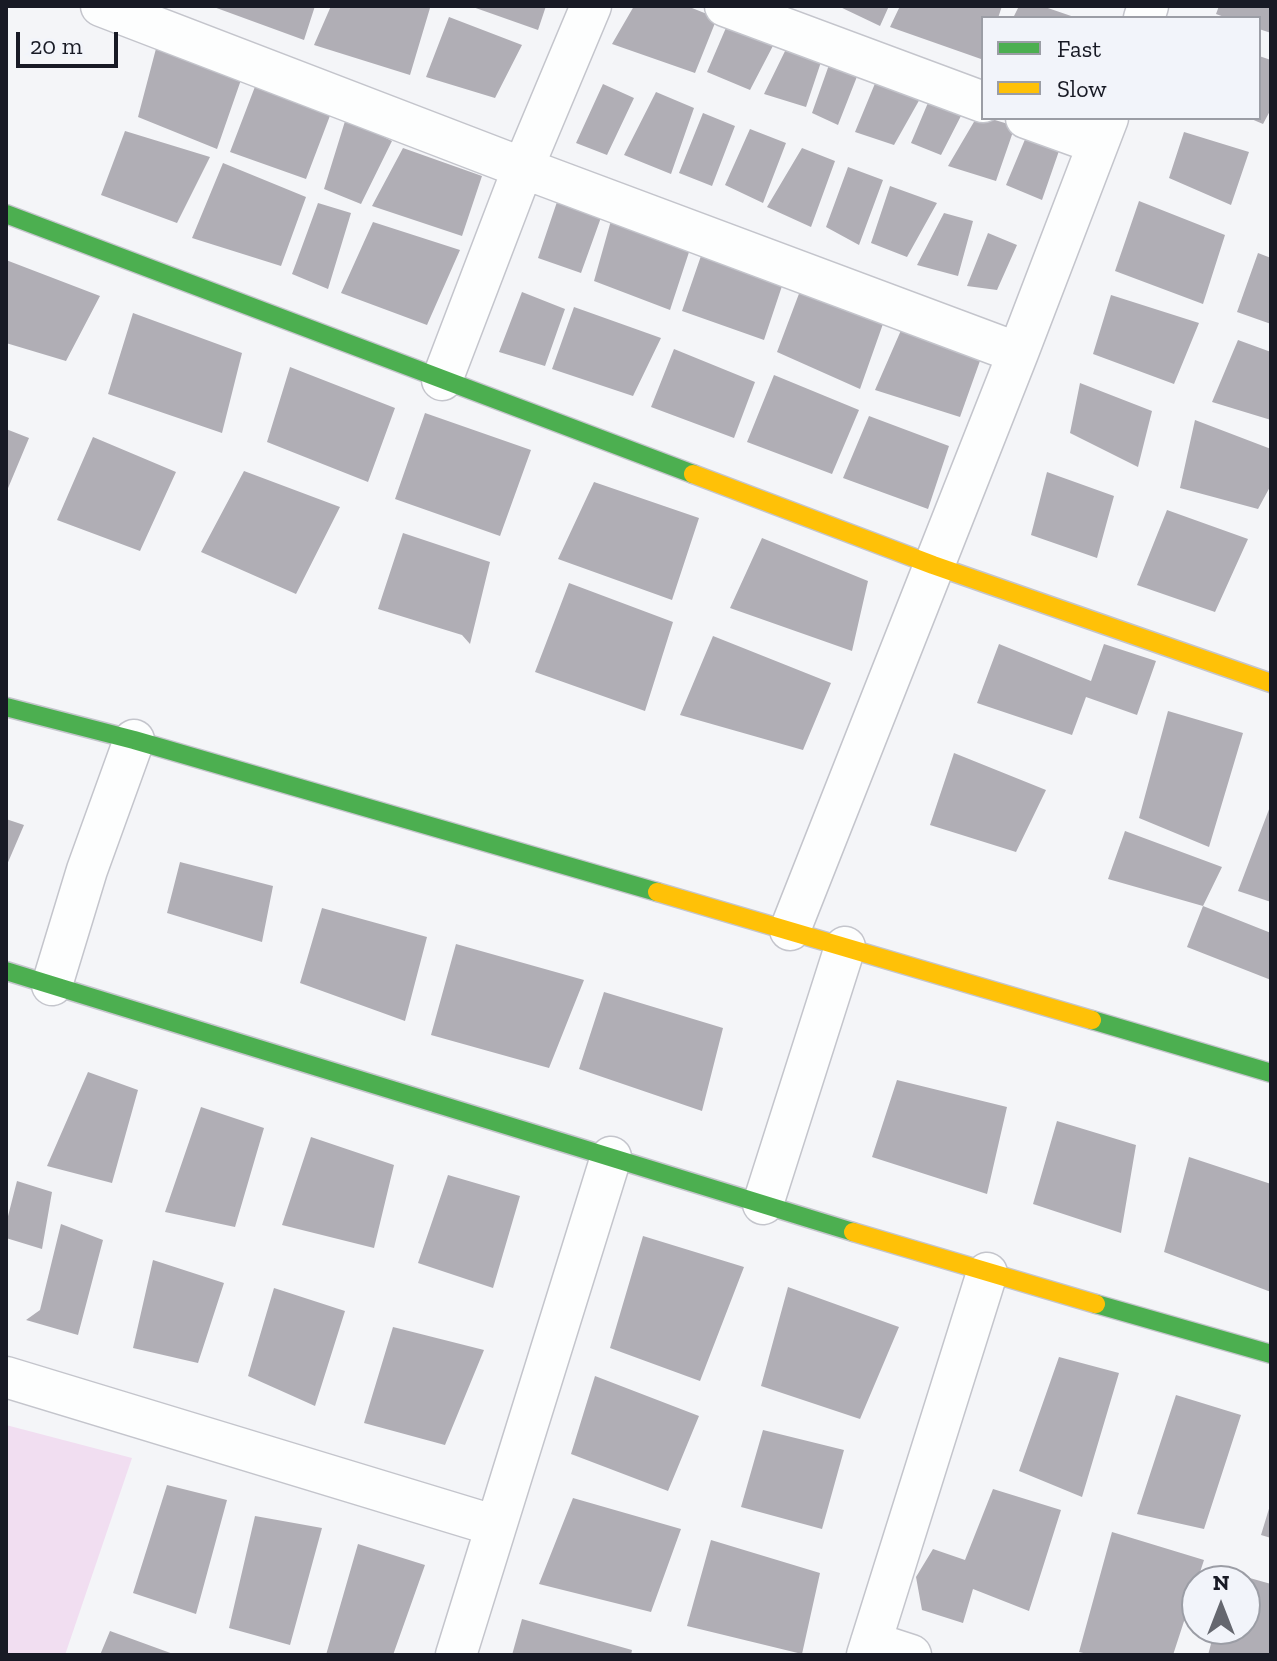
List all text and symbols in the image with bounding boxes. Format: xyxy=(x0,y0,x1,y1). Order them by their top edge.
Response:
scale bar xyxy=(20,16,122,66)
legend xyxy=(981,16,1261,120)
text: 20 m xyxy=(30,31,82,60)
text: Fast xyxy=(1057,34,1101,63)
text: Slow xyxy=(1057,74,1107,103)
north arrow xyxy=(1181,1565,1261,1645)
text: N xyxy=(1213,1569,1229,1596)

